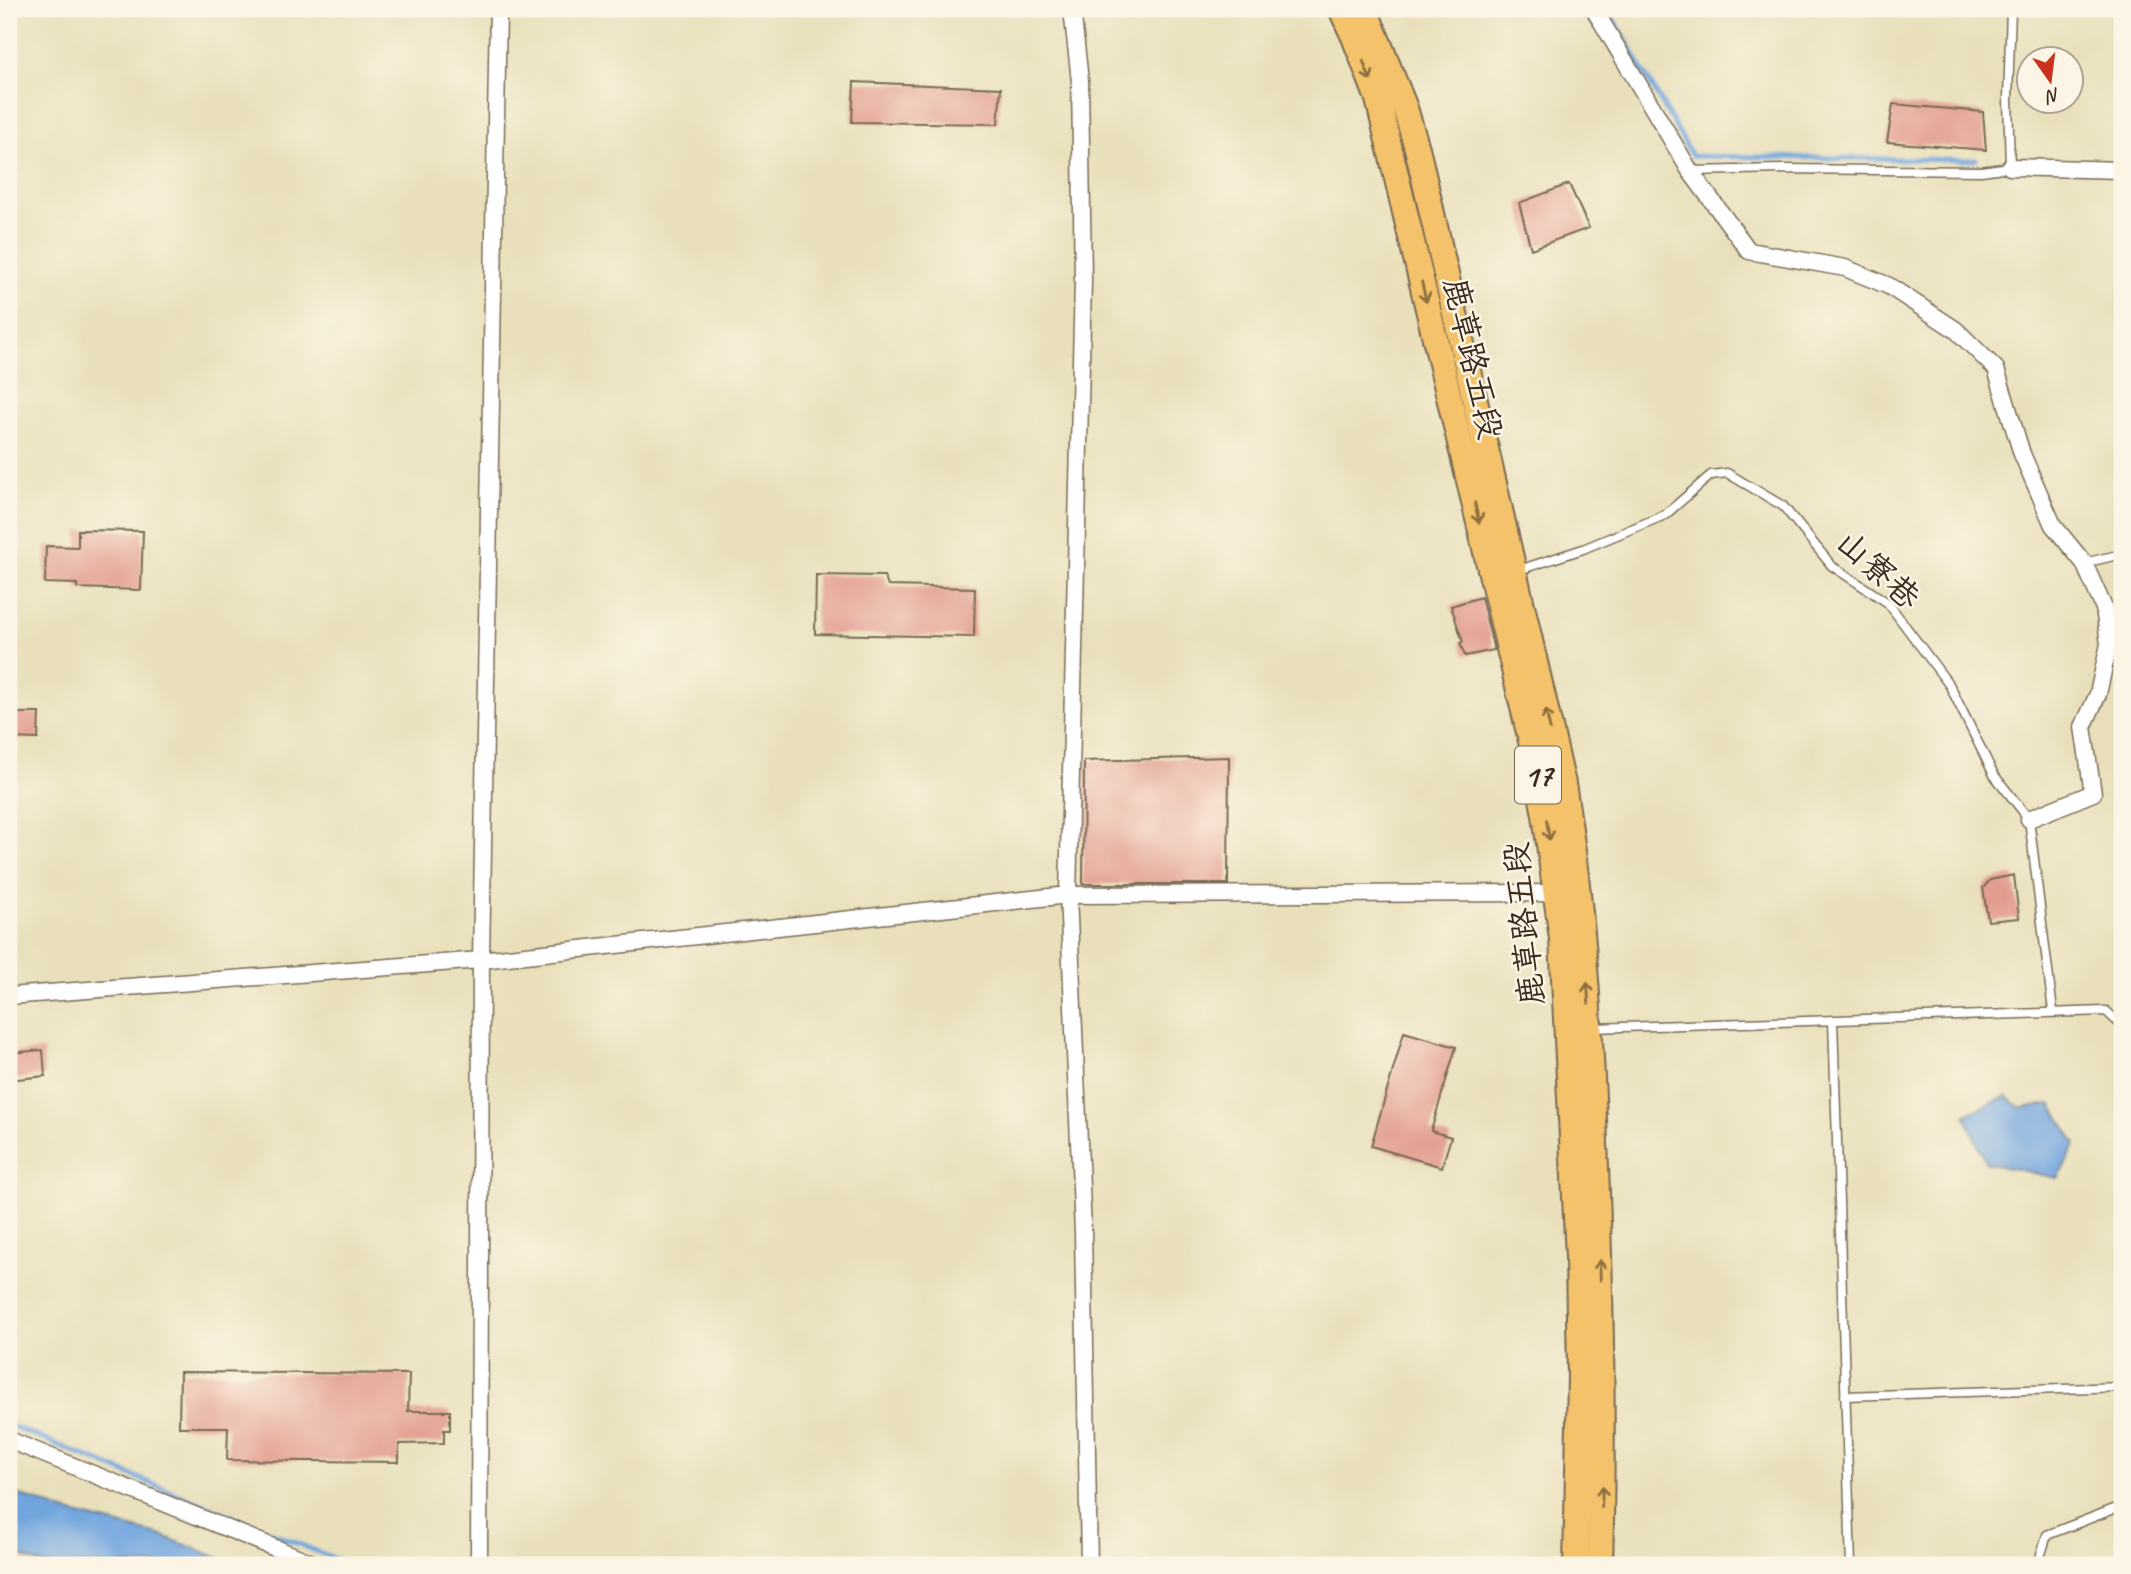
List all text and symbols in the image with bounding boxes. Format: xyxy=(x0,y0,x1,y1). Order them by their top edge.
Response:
north arrow xyxy=(2016,46,2086,116)
one-way arrow xyxy=(1362,60,1375,82)
text: N xyxy=(2042,82,2062,109)
street label: 鹿草路五段 xyxy=(1434,273,1512,443)
one-way arrow xyxy=(1418,280,1431,303)
one-way arrow xyxy=(1471,501,1484,524)
street label: 山寮巷 xyxy=(1827,521,1929,618)
one-way arrow xyxy=(1541,709,1554,732)
road number: 17 xyxy=(1515,746,1561,804)
one-way arrow xyxy=(1542,819,1555,841)
street label: 鹿草路五段 xyxy=(1494,840,1554,1008)
one-way arrow xyxy=(1581,982,1594,1005)
one-way arrow xyxy=(1594,1258,1607,1281)
one-way arrow xyxy=(1595,1486,1608,1509)

